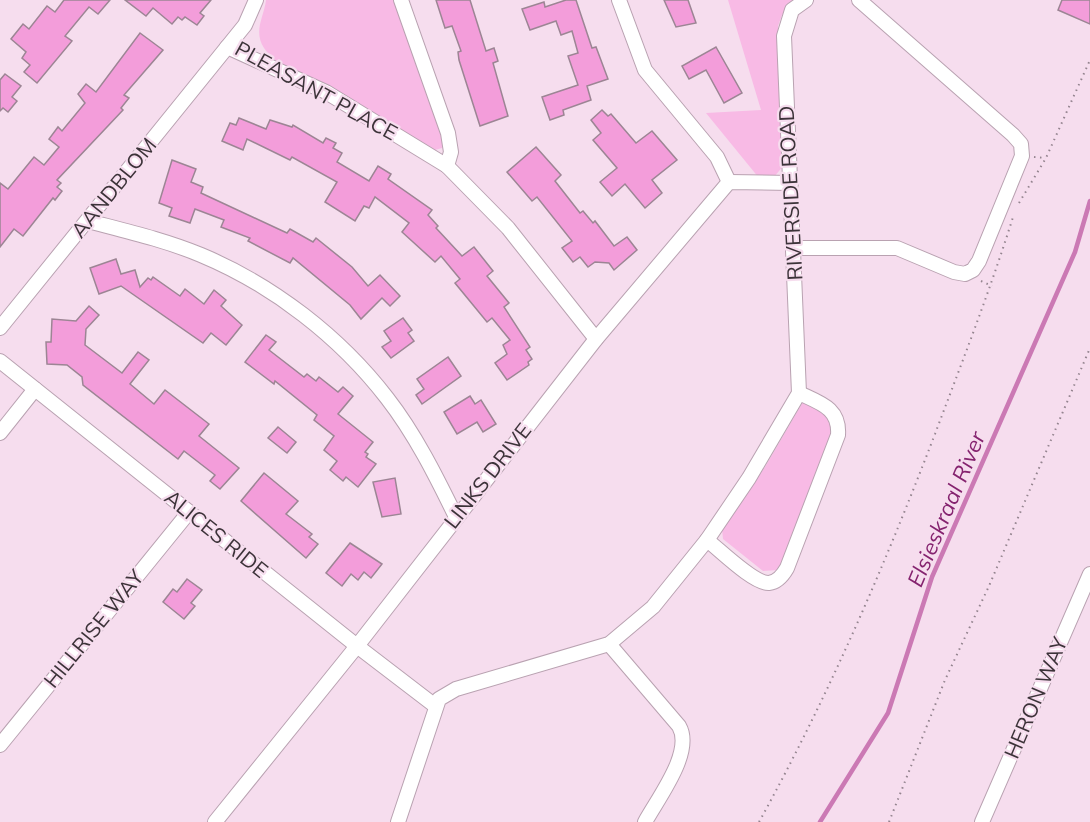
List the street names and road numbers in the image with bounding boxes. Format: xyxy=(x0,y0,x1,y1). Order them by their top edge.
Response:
street label: PLEASANT PLACE xyxy=(231,35,402,145)
street label: RIVERSIDE ROAD xyxy=(772,105,808,281)
street label: AANDBLOM xyxy=(65,132,162,243)
street label: LINKS DRIVE xyxy=(438,418,536,533)
street label: ALICES RIDE xyxy=(160,484,274,583)
street label: HILLRISE WAY xyxy=(38,564,149,693)
street label: HERON WAY xyxy=(998,633,1072,762)

